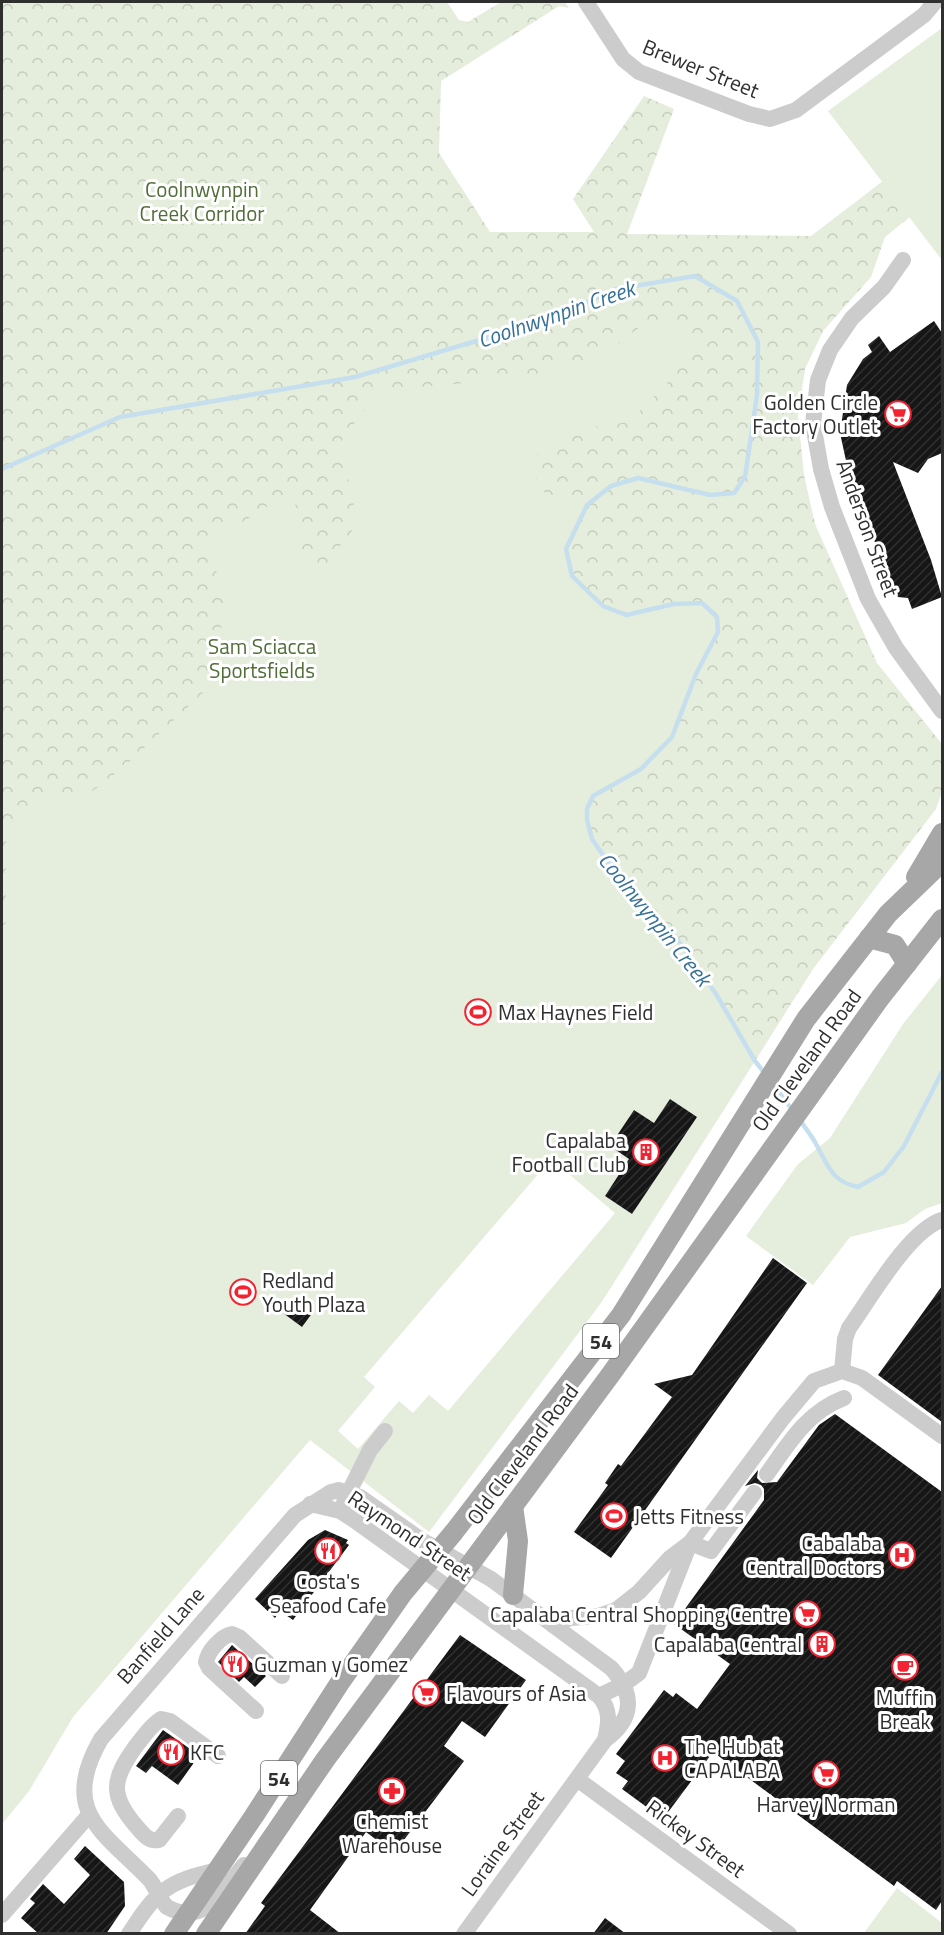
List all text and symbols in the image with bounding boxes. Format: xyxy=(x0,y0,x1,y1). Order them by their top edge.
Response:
street label: Brewer Street xyxy=(638,30,765,106)
park label: Coolnwynpin Creek Corridor xyxy=(139,173,265,229)
water label: Coolnwynpin Creek xyxy=(473,270,641,357)
place label: Golden Circle Factory Outlet xyxy=(752,386,879,442)
supermarket icon: Golden Circle Factory Outlet xyxy=(883,399,913,429)
street label: Anderson Street xyxy=(828,455,908,602)
park label: Sam Sciacca Sportsfields xyxy=(208,630,317,686)
water label: Coolnwynpin Creek xyxy=(590,844,721,995)
street label: Old Cleveland Road xyxy=(743,982,869,1138)
place label: Max Haynes Field xyxy=(498,996,653,1028)
sports icon: Max Haynes Field xyxy=(463,997,493,1027)
place label: Capalaba Football Club xyxy=(512,1124,626,1180)
building icon: Capalaba Football Club xyxy=(631,1137,661,1167)
place label: Redland Youth Plaza xyxy=(262,1264,366,1320)
sports icon: Redland Youth Plaza xyxy=(228,1277,258,1307)
road number: 54 xyxy=(583,1324,619,1358)
street label: Old Cleveland Road xyxy=(458,1377,586,1531)
street label: Raymond Street xyxy=(342,1482,479,1589)
place label: Jetts Fitness xyxy=(634,1500,744,1532)
sports icon: Jetts Fitness xyxy=(599,1501,629,1531)
place label: Cabalaba Central Doctors xyxy=(745,1527,882,1583)
restaurant icon: Costa's Seafood Cafe xyxy=(313,1536,343,1566)
hospital icon: Cabalaba Central Doctors xyxy=(887,1540,917,1570)
place label: Costa's Seafood Cafe xyxy=(270,1565,386,1621)
street label: Banfield Lane xyxy=(109,1579,211,1691)
place label: Capalaba Central Shopping Centre xyxy=(490,1598,788,1630)
supermarket icon: Capalaba Central Shopping Centre xyxy=(792,1599,822,1629)
place label: Capalaba Central xyxy=(654,1628,802,1660)
building icon: Capalaba Central xyxy=(807,1629,837,1659)
place label: Guzman y Gomez xyxy=(254,1648,408,1680)
restaurant icon: Guzman y Gomez xyxy=(220,1649,250,1679)
cafe icon: Muffin Break xyxy=(890,1652,920,1682)
place label: Flavours of Asia xyxy=(446,1677,587,1709)
supermarket icon: Flavours of Asia xyxy=(411,1678,441,1708)
place label: Muffin Break xyxy=(876,1681,934,1737)
place label: The Hub at CAPALABA xyxy=(684,1730,781,1786)
place label: KFC xyxy=(190,1736,224,1768)
restaurant icon: KFC xyxy=(156,1737,186,1767)
hospital icon: The Hub at CAPALABA xyxy=(650,1743,680,1773)
supermarket icon: Harvey Norman xyxy=(811,1759,841,1789)
road number: 54 xyxy=(261,1761,297,1795)
pharmacy icon: Chemist Warehouse xyxy=(377,1776,407,1806)
street label: Loraine Street xyxy=(453,1783,552,1903)
place label: Harvey Norman xyxy=(757,1788,895,1820)
street label: Rickey Street xyxy=(640,1791,753,1885)
place label: Chemist Warehouse xyxy=(342,1805,442,1861)

